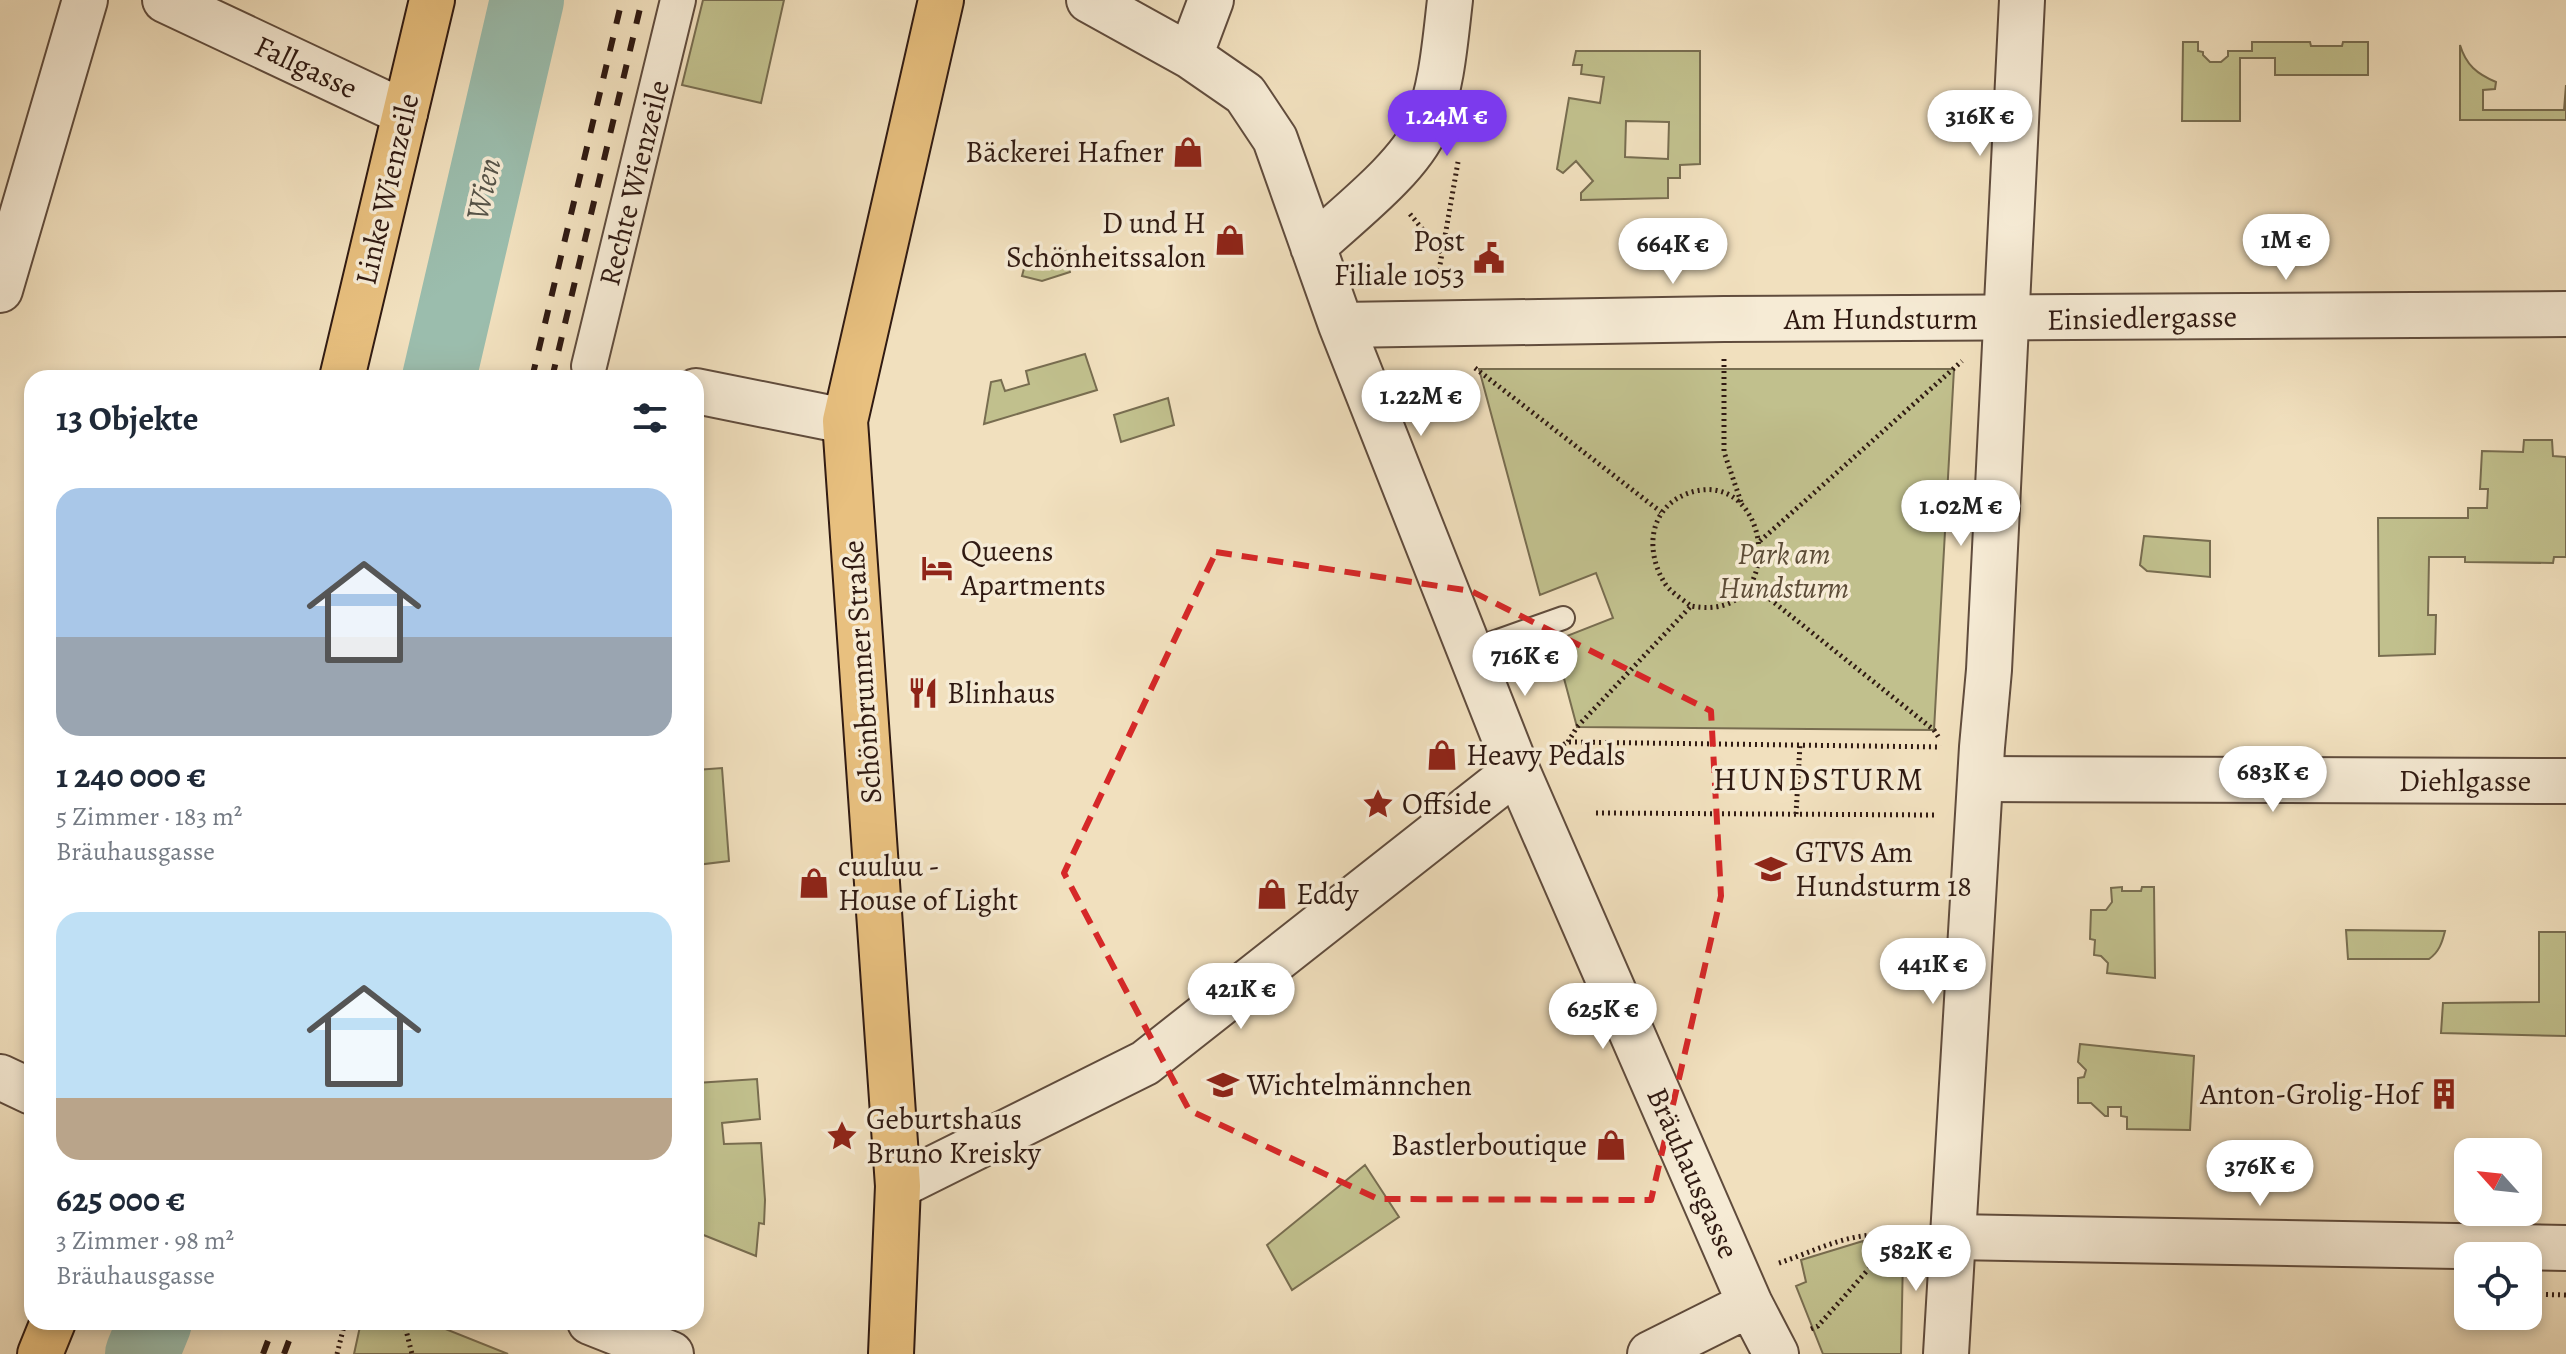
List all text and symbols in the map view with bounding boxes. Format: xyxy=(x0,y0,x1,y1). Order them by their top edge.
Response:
street label: Fallgasse xyxy=(248,26,364,108)
street label: Rechte Wienzeile xyxy=(589,76,679,290)
street label: Linke Wienzeile xyxy=(346,89,428,289)
pin: 1.24M € xyxy=(1373,90,1521,158)
pin: 316K € xyxy=(1915,90,2045,158)
text: 1.24M € xyxy=(1406,98,1488,133)
text: 316K € xyxy=(1945,98,2015,133)
place label: Bäckerei Hafner xyxy=(965,132,1164,172)
shop icon: Bäckerei Hafner xyxy=(1171,135,1205,169)
water label: Wien xyxy=(454,153,512,225)
place label: D und H Schönheitssalon xyxy=(1006,203,1206,277)
pin: 1M € xyxy=(2239,214,2333,282)
pin: 664K € xyxy=(1608,218,1738,286)
place label: Post Filiale 1053 xyxy=(1334,221,1465,295)
text: 1M € xyxy=(2261,222,2311,257)
shop icon: D und H Schönheitssalon xyxy=(1213,223,1247,257)
text: 664K € xyxy=(1636,226,1710,261)
public building icon: Post Filiale 1053 xyxy=(1472,241,1506,275)
street label: Einsiedlergasse xyxy=(2047,296,2237,340)
street label: Am Hundsturm xyxy=(1783,299,1978,339)
pin: 1.22M € xyxy=(1347,370,1495,438)
text: 1.22M € xyxy=(1380,378,1462,413)
text: 13 Objekte xyxy=(56,395,199,442)
icon: filters xyxy=(628,396,672,440)
pin: 1.02M € xyxy=(1887,480,2035,548)
text: 1.02M € xyxy=(1919,488,2003,523)
place label: Queens Apartments xyxy=(960,531,1106,605)
park label: Park am Hundsturm xyxy=(1719,534,1849,608)
street label: Schönbrunner Straße xyxy=(833,539,891,805)
icon: home xyxy=(292,540,436,684)
hotel icon: Queens Apartments xyxy=(920,551,954,585)
pin: 716K € xyxy=(1460,630,1590,698)
text: 716K € xyxy=(1490,638,1560,673)
place label: Blinhaus xyxy=(947,673,1055,713)
restaurant icon: Blinhaus xyxy=(906,676,940,710)
place label: Heavy Pedals xyxy=(1466,735,1626,775)
shop icon: Heavy Pedals xyxy=(1425,738,1459,772)
pin: 683K € xyxy=(2208,746,2338,814)
text: 1 240 000 € xyxy=(56,752,206,799)
text: 683K € xyxy=(2237,754,2309,789)
district label: HUNDSTURM xyxy=(1713,757,1925,801)
street label: Diehlgasse xyxy=(2399,761,2531,801)
place label: Offside xyxy=(1402,784,1492,824)
place icon: Offside xyxy=(1361,787,1395,821)
text: 5 Zimmer · 183 m² xyxy=(56,799,242,834)
place label: GTVS Am Hundsturm 18 xyxy=(1795,832,1972,906)
text: Bräuhausgasse xyxy=(56,834,215,869)
place label: cuuluu - House of Light xyxy=(838,846,1018,920)
school or university icon: GTVS Am Hundsturm 18 xyxy=(1754,852,1788,886)
shop icon: cuuluu - House of Light xyxy=(797,866,831,900)
place label: Eddy xyxy=(1296,874,1359,914)
shop icon: Eddy xyxy=(1255,877,1289,911)
pin: 441K € xyxy=(1868,938,1998,1006)
text: 441K € xyxy=(1898,946,1968,981)
pin: 421K € xyxy=(1176,963,1306,1031)
icon: home xyxy=(292,964,436,1108)
text: 421K € xyxy=(1206,971,1276,1006)
pin: 625K € xyxy=(1538,983,1668,1051)
text: 625K € xyxy=(1567,991,1639,1026)
place label: Wichtelmännchen xyxy=(1246,1065,1472,1105)
school or university icon: Wichtelmännchen xyxy=(1206,1068,1240,1102)
place label: Anton-Grolig-Hof xyxy=(2199,1074,2424,1114)
building icon: Anton-Grolig-Hof xyxy=(2427,1077,2461,1111)
street label: Bräuhausgasse xyxy=(1637,1081,1749,1265)
place label: Geburtshaus Bruno Kreisky xyxy=(866,1099,1042,1173)
place icon: Geburtshaus Bruno Kreisky xyxy=(825,1119,859,1153)
place label: Bastlerboutique xyxy=(1391,1125,1587,1165)
shop icon: Bastlerboutique xyxy=(1594,1128,1628,1162)
north arrow xyxy=(2454,1138,2542,1226)
map controls xyxy=(2454,1138,2542,1330)
pin: 376K € xyxy=(2195,1140,2325,1208)
text: 376K € xyxy=(2225,1148,2295,1183)
text: 625 000 € xyxy=(56,1176,185,1223)
text: 3 Zimmer · 98 m² xyxy=(56,1223,234,1258)
pin: 582K € xyxy=(1851,1225,1981,1293)
text: 582K € xyxy=(1880,1233,1952,1268)
button: locate xyxy=(2454,1242,2542,1330)
text: Bräuhausgasse xyxy=(56,1258,215,1293)

